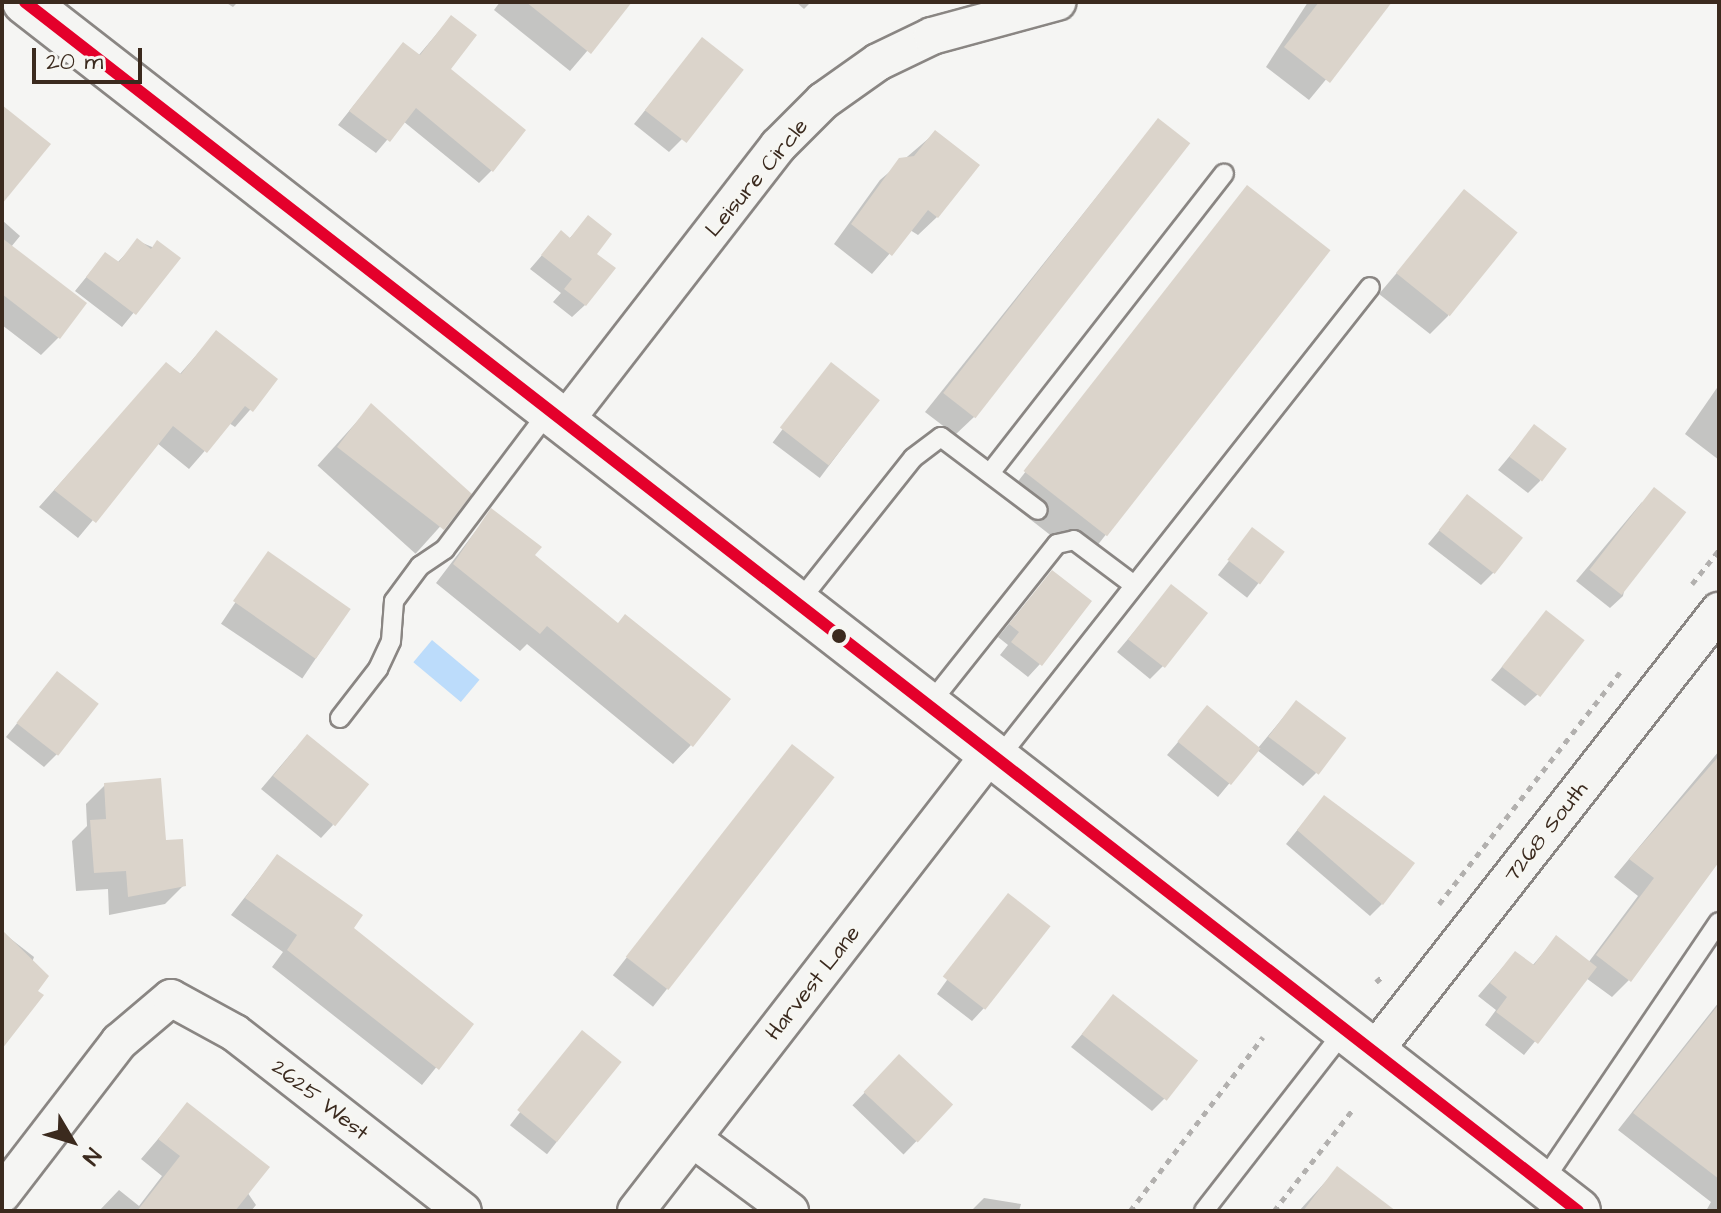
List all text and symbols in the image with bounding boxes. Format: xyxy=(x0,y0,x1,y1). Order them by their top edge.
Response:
scale bar xyxy=(36,32,146,82)
text: 20 m xyxy=(46,45,103,79)
street label: Leisure Circle xyxy=(700,114,814,242)
unlabelled marker xyxy=(831,628,847,644)
street label: 7268 South xyxy=(1499,776,1593,888)
street label: Harvest Lane xyxy=(760,920,866,1046)
street label: 2625 West xyxy=(266,1054,374,1146)
north arrow xyxy=(32,1101,112,1181)
text: N xyxy=(75,1141,108,1171)

